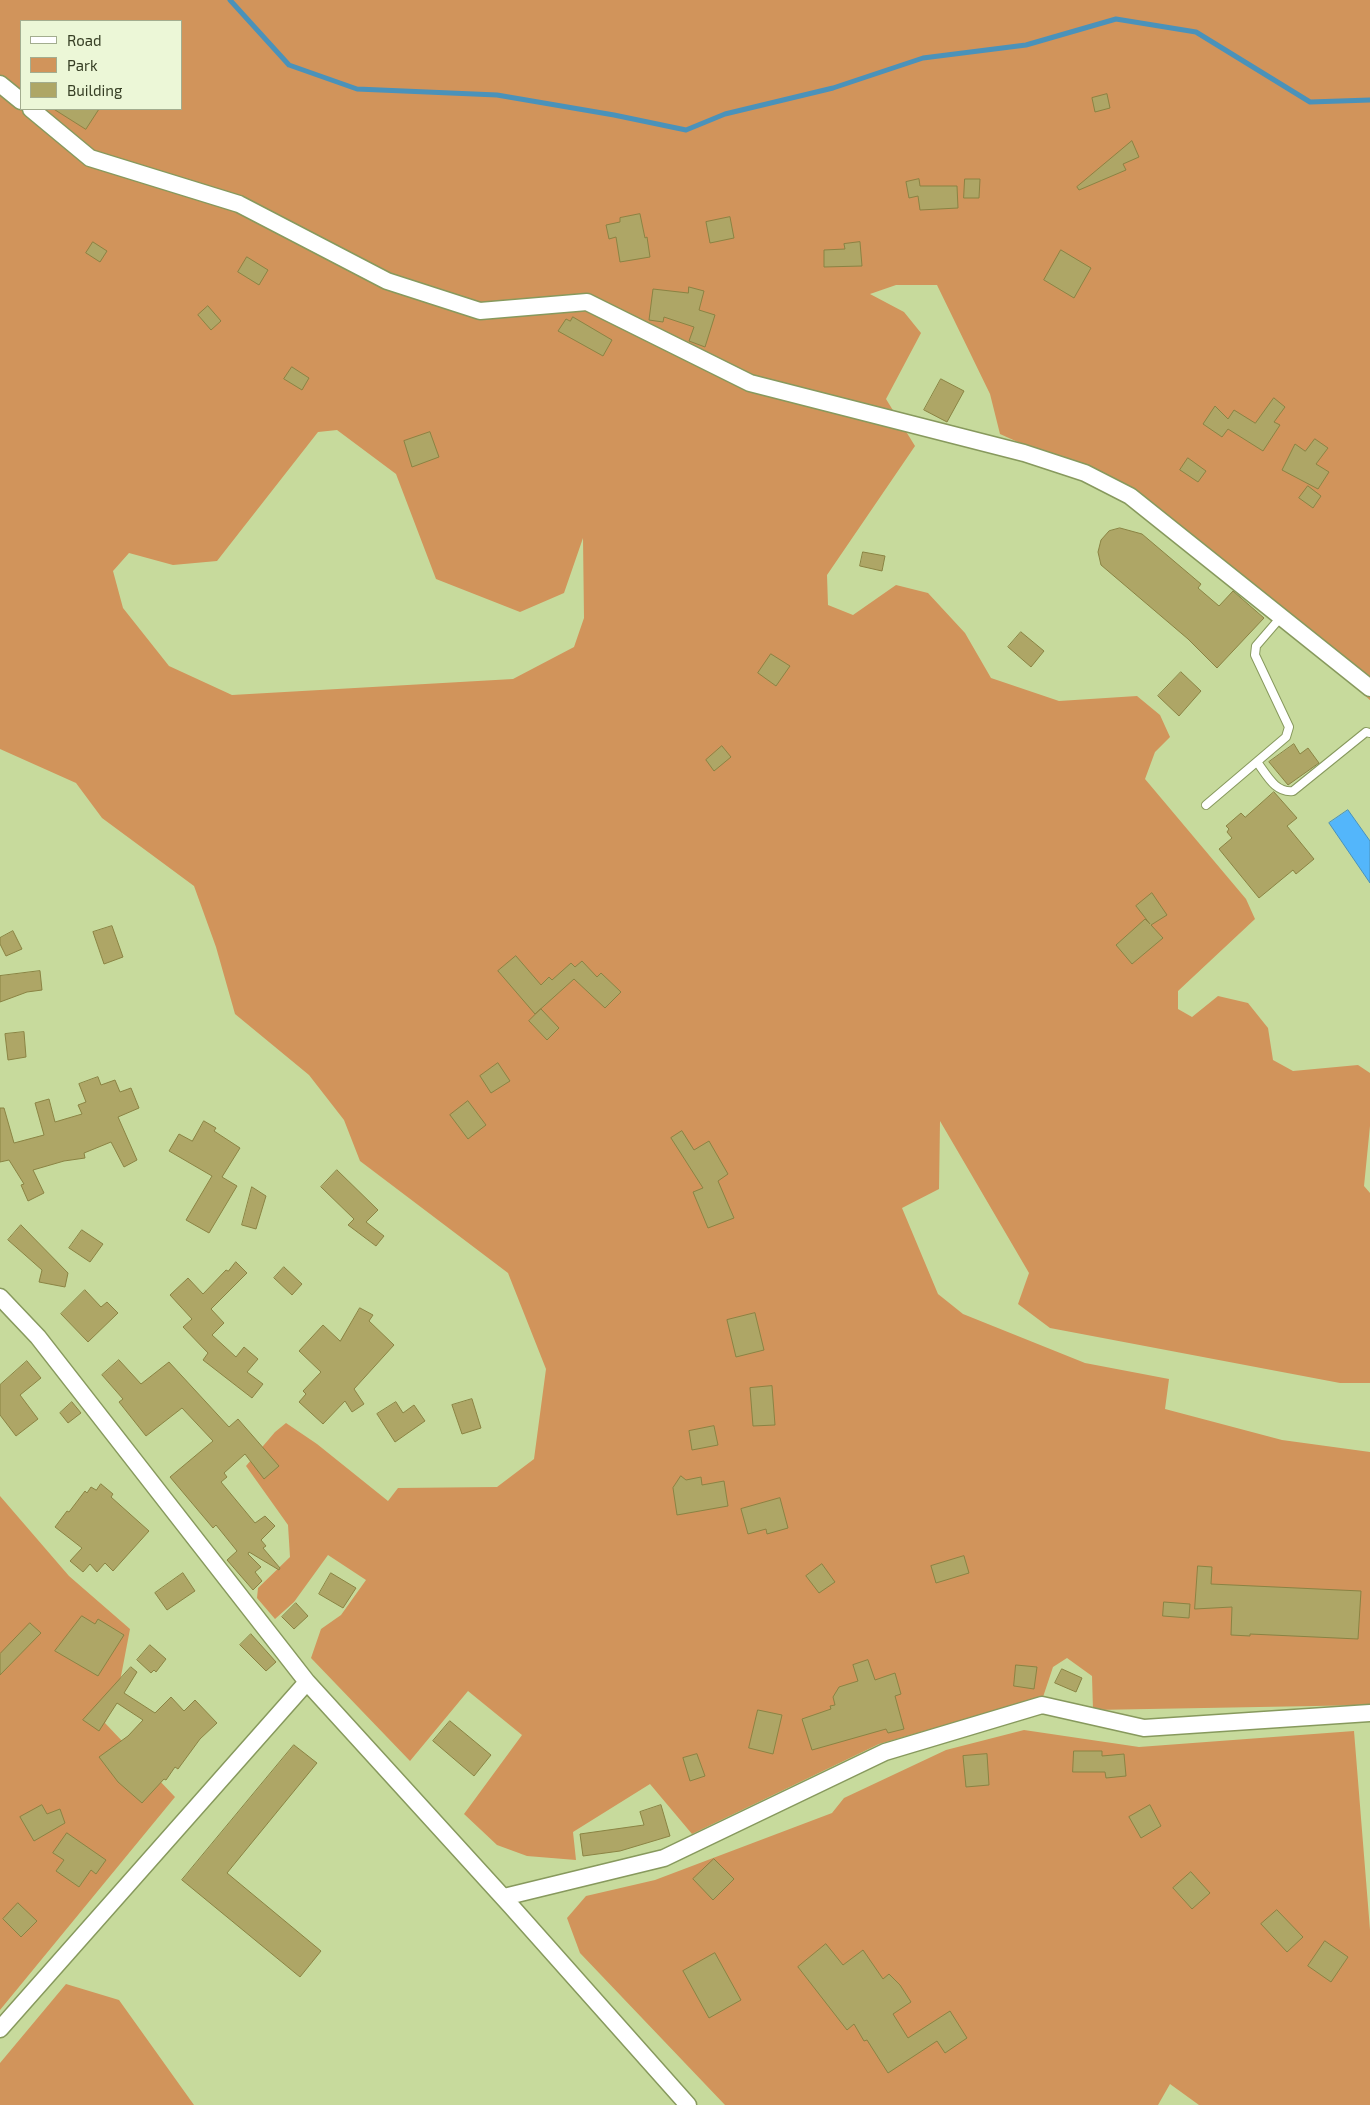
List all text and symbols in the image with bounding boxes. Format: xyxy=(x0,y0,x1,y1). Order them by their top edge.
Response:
legend xyxy=(20,20,182,110)
text: Road xyxy=(67,31,102,49)
text: Park xyxy=(67,56,98,74)
text: Building xyxy=(67,81,122,99)

